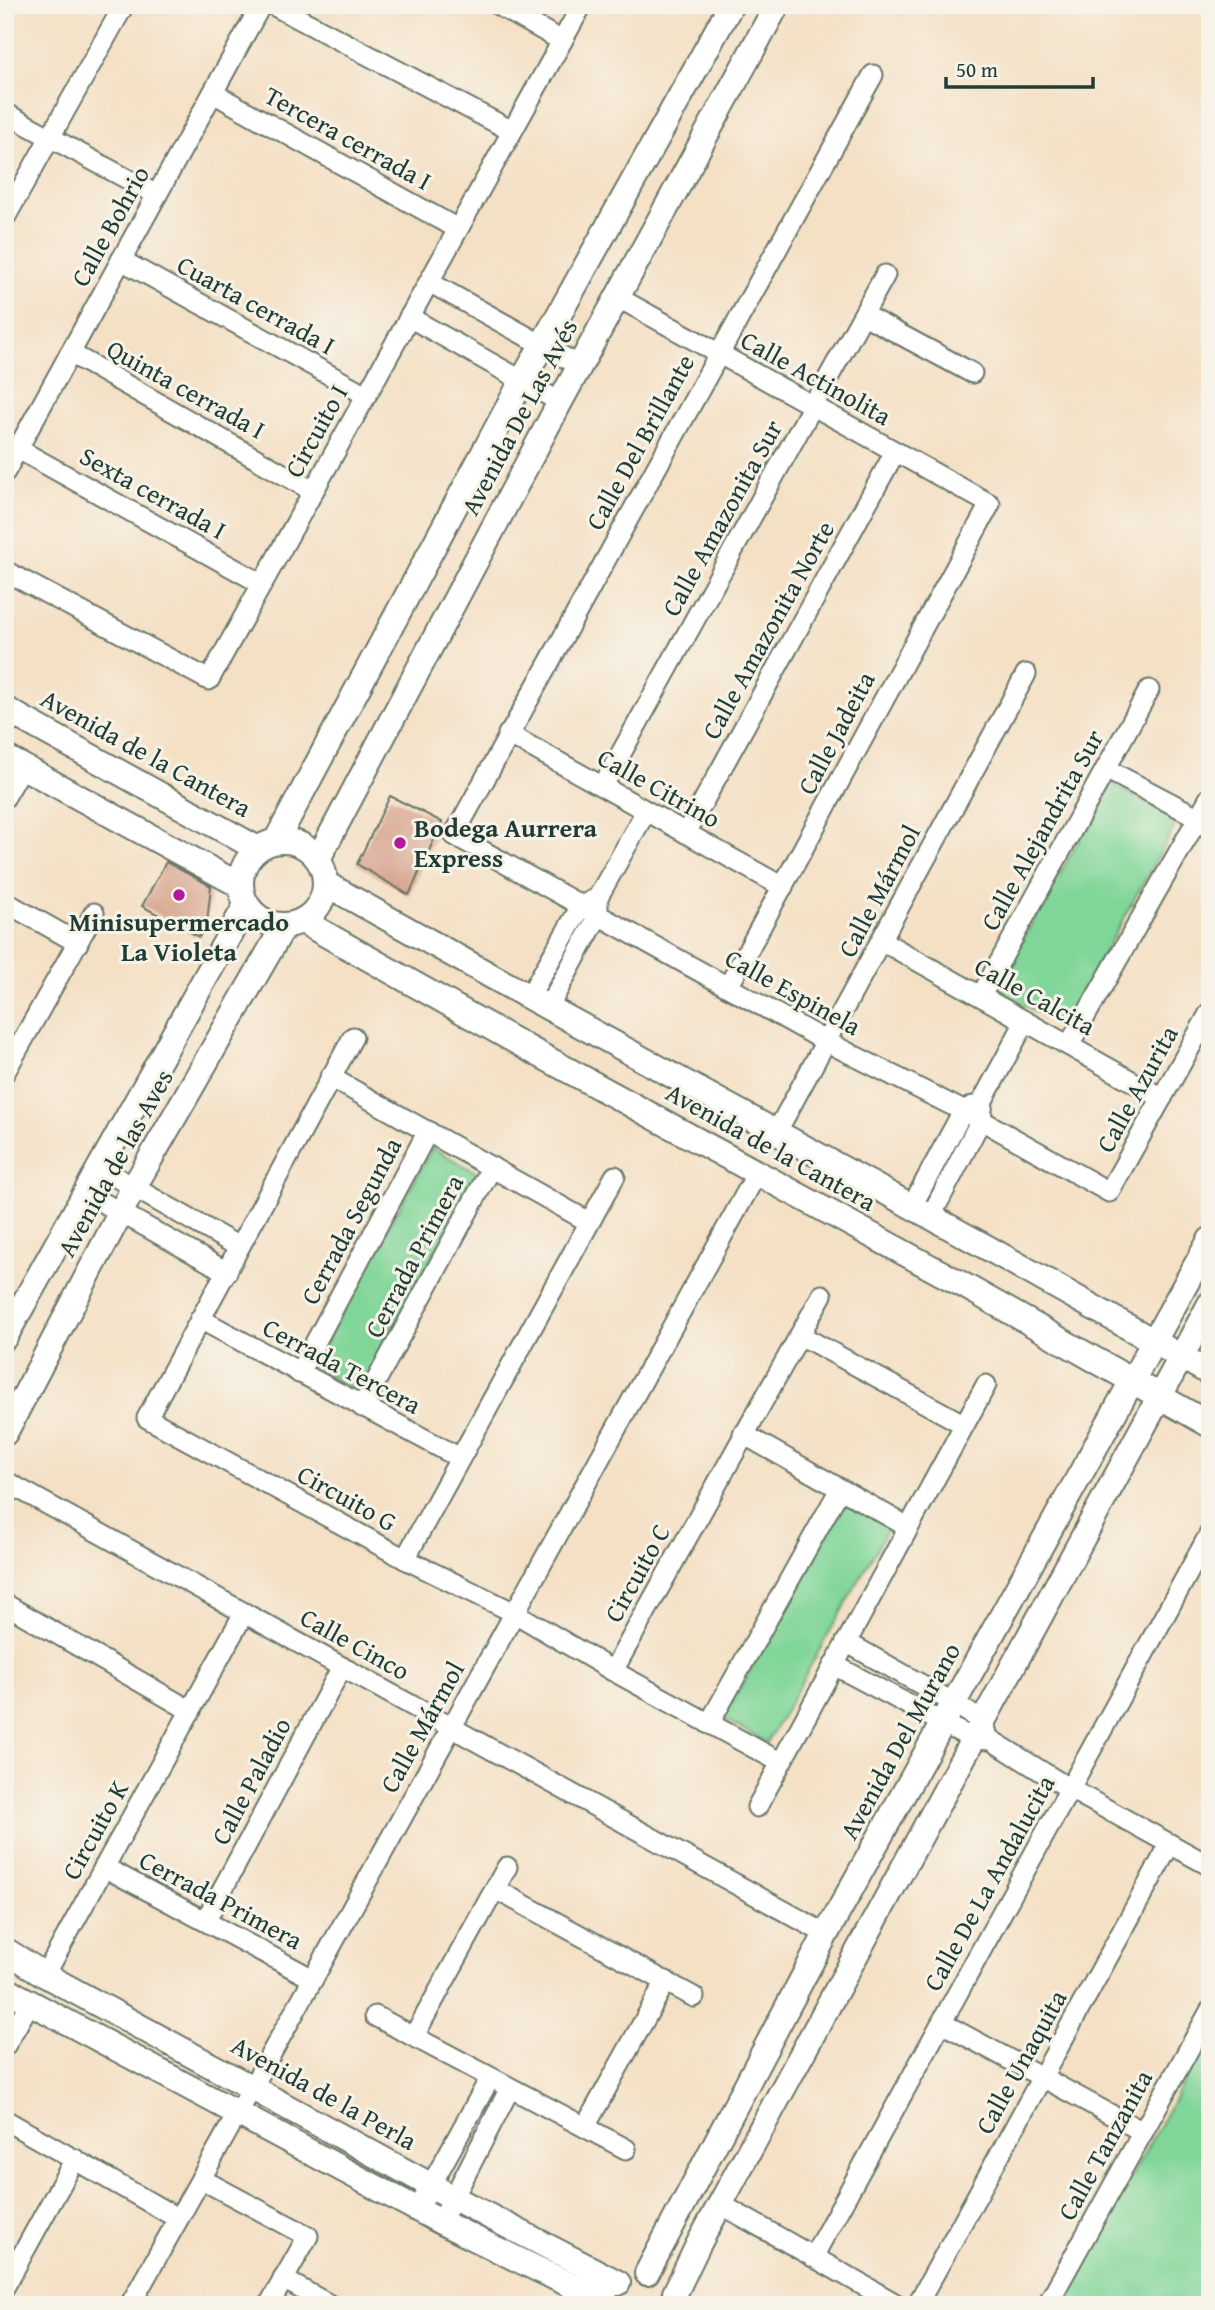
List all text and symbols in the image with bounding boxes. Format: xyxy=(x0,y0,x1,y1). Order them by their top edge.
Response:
scale bar xyxy=(946,46,1092,90)
text: 50 m xyxy=(956,54,998,85)
street label: Tercera cerrada I xyxy=(258,76,439,200)
street label: Calle Bohrio xyxy=(60,158,159,293)
street label: Cuarta cerrada I xyxy=(170,245,342,364)
street label: Avenida De Las Avés xyxy=(450,312,587,522)
street label: Calle Actinolita xyxy=(734,320,899,435)
street label: Quinta cerrada I xyxy=(100,329,273,448)
street label: Calle Del Brillante xyxy=(575,347,704,537)
street label: Circuito I xyxy=(274,377,357,484)
street label: Calle Amazonita Sur xyxy=(651,412,792,623)
street label: Sexta cerrada I xyxy=(73,436,234,549)
street label: Calle Amazonita Norte xyxy=(691,513,844,746)
street label: Calle Jadeita xyxy=(787,664,885,801)
street label: Avenida de la Cantera xyxy=(34,679,259,827)
street label: Calle Alejandrita Sur xyxy=(970,722,1113,937)
street label: Calle Citrino xyxy=(591,738,728,837)
place label: Bodega Aurrera Express xyxy=(414,808,598,877)
street label: Calle Mármol xyxy=(827,818,930,964)
marker: Bodega Aurrera Express xyxy=(392,835,408,851)
marker: Minisupermercado La Violeta xyxy=(171,887,187,903)
place label: Minisupermercado La Violeta xyxy=(69,902,289,971)
street label: Calle Espinela xyxy=(718,938,869,1045)
street label: Calle Calcita xyxy=(968,946,1103,1045)
street label: Calle Azurita xyxy=(1086,1018,1188,1159)
street label: Avenida de las Aves xyxy=(47,1062,182,1264)
street label: Avenida de la Cantera xyxy=(659,1073,884,1221)
street label: Cerrada Segunda xyxy=(290,1130,411,1311)
street label: Cerrada Primera xyxy=(354,1167,473,1344)
street label: Cerrada Tercera xyxy=(256,1307,429,1424)
street label: Circuito G xyxy=(290,1454,404,1541)
street label: Circuito C xyxy=(594,1517,680,1629)
street label: Calle Cinco xyxy=(293,1597,417,1690)
street label: Avenida Del Murano xyxy=(829,1635,970,1846)
street label: Calle Mármol xyxy=(369,1654,474,1800)
street label: Calle Paladio xyxy=(201,1710,300,1851)
street label: Calle De La Andalucita xyxy=(913,1767,1065,1998)
street label: Circuito K xyxy=(51,1772,138,1887)
street label: Cerrada Primera xyxy=(133,1840,310,1959)
street label: Calle Unaquita xyxy=(965,1982,1077,2141)
street label: Avenida de la Perla xyxy=(225,2025,425,2160)
street label: Calle Tanzanita xyxy=(1047,2062,1162,2227)

